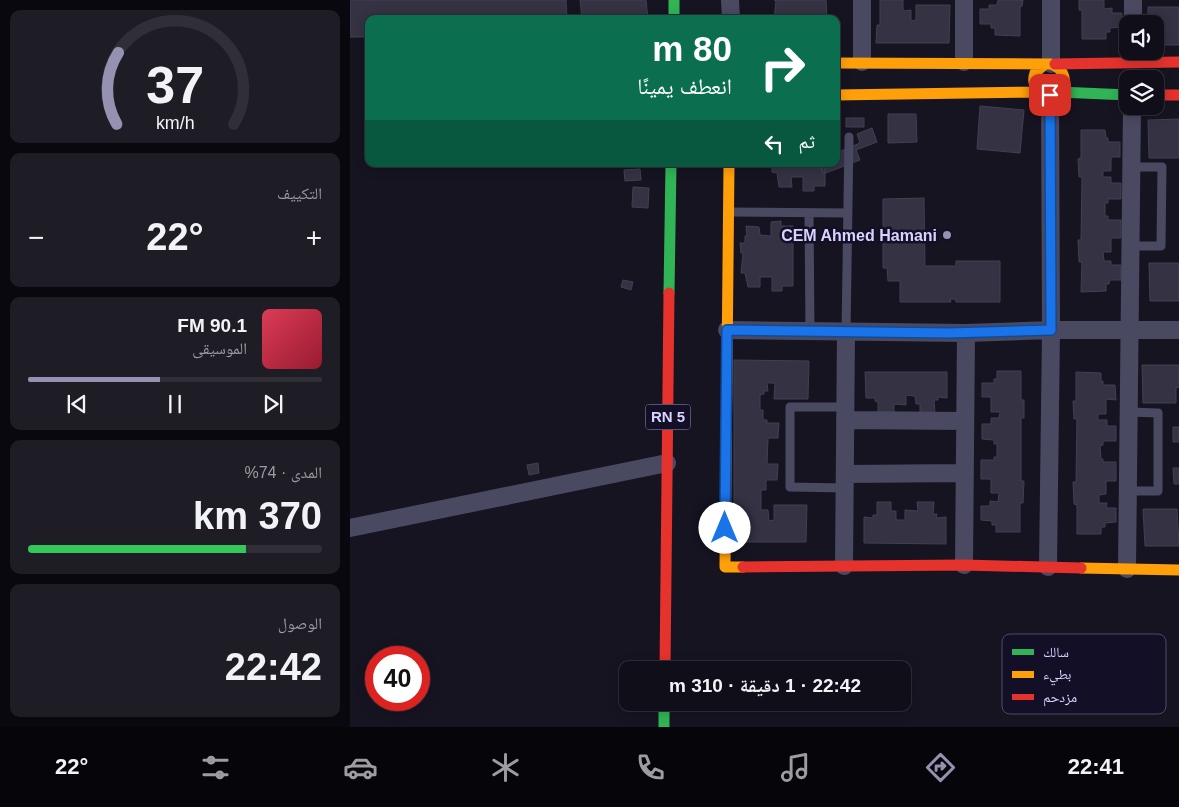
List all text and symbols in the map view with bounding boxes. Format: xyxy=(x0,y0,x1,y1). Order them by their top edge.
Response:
map controls xyxy=(1119,15,1164,115)
button: sound xyxy=(1119,15,1164,60)
text: 80 m xyxy=(652,29,732,68)
icon: right xyxy=(750,35,815,100)
text: 37 xyxy=(146,56,204,114)
button: layers xyxy=(1119,70,1164,115)
text: انعطف يمينًا xyxy=(637,74,732,99)
pin xyxy=(1029,74,1071,116)
icon: arrive xyxy=(1036,81,1064,109)
text: km/h xyxy=(156,113,194,133)
icon: left xyxy=(760,130,788,158)
text: ثم xyxy=(798,131,815,152)
text: التكييف xyxy=(277,185,322,202)
text: 22° xyxy=(146,216,204,258)
text: − xyxy=(28,222,44,253)
text: + xyxy=(306,222,322,253)
place label: CEM Ahmed Hamani xyxy=(781,227,937,244)
marker: CEM Ahmed Hamani xyxy=(941,229,953,241)
text: 90.1 FM xyxy=(177,315,247,336)
text: الموسيقى xyxy=(192,340,247,357)
icon: previous xyxy=(63,390,91,418)
icon: pause xyxy=(161,390,189,418)
icon: next xyxy=(259,390,287,418)
road number: RN 5 xyxy=(646,404,690,430)
text: المدى · 74% xyxy=(244,464,322,481)
text: 370 km xyxy=(193,495,322,537)
position arrow xyxy=(698,501,750,553)
text: الوصول xyxy=(278,615,322,632)
legend xyxy=(1002,634,1166,714)
text: سالك xyxy=(1043,644,1069,660)
text: 22:42 xyxy=(225,646,322,688)
speed limit sign: 40 xyxy=(365,646,430,711)
text: بطيء xyxy=(1043,666,1072,686)
text: 22:42 · 1 دقيقة · 310 m xyxy=(669,675,861,696)
text: مزدحم xyxy=(1043,689,1077,707)
icon: filters xyxy=(198,750,233,785)
icon: car xyxy=(343,750,378,785)
icon: climate xyxy=(488,750,523,785)
icon: phone xyxy=(633,750,668,785)
icon: music xyxy=(778,750,813,785)
icon: directions xyxy=(923,750,958,785)
text: 22° xyxy=(55,754,88,779)
text: 22:41 xyxy=(1068,754,1124,779)

